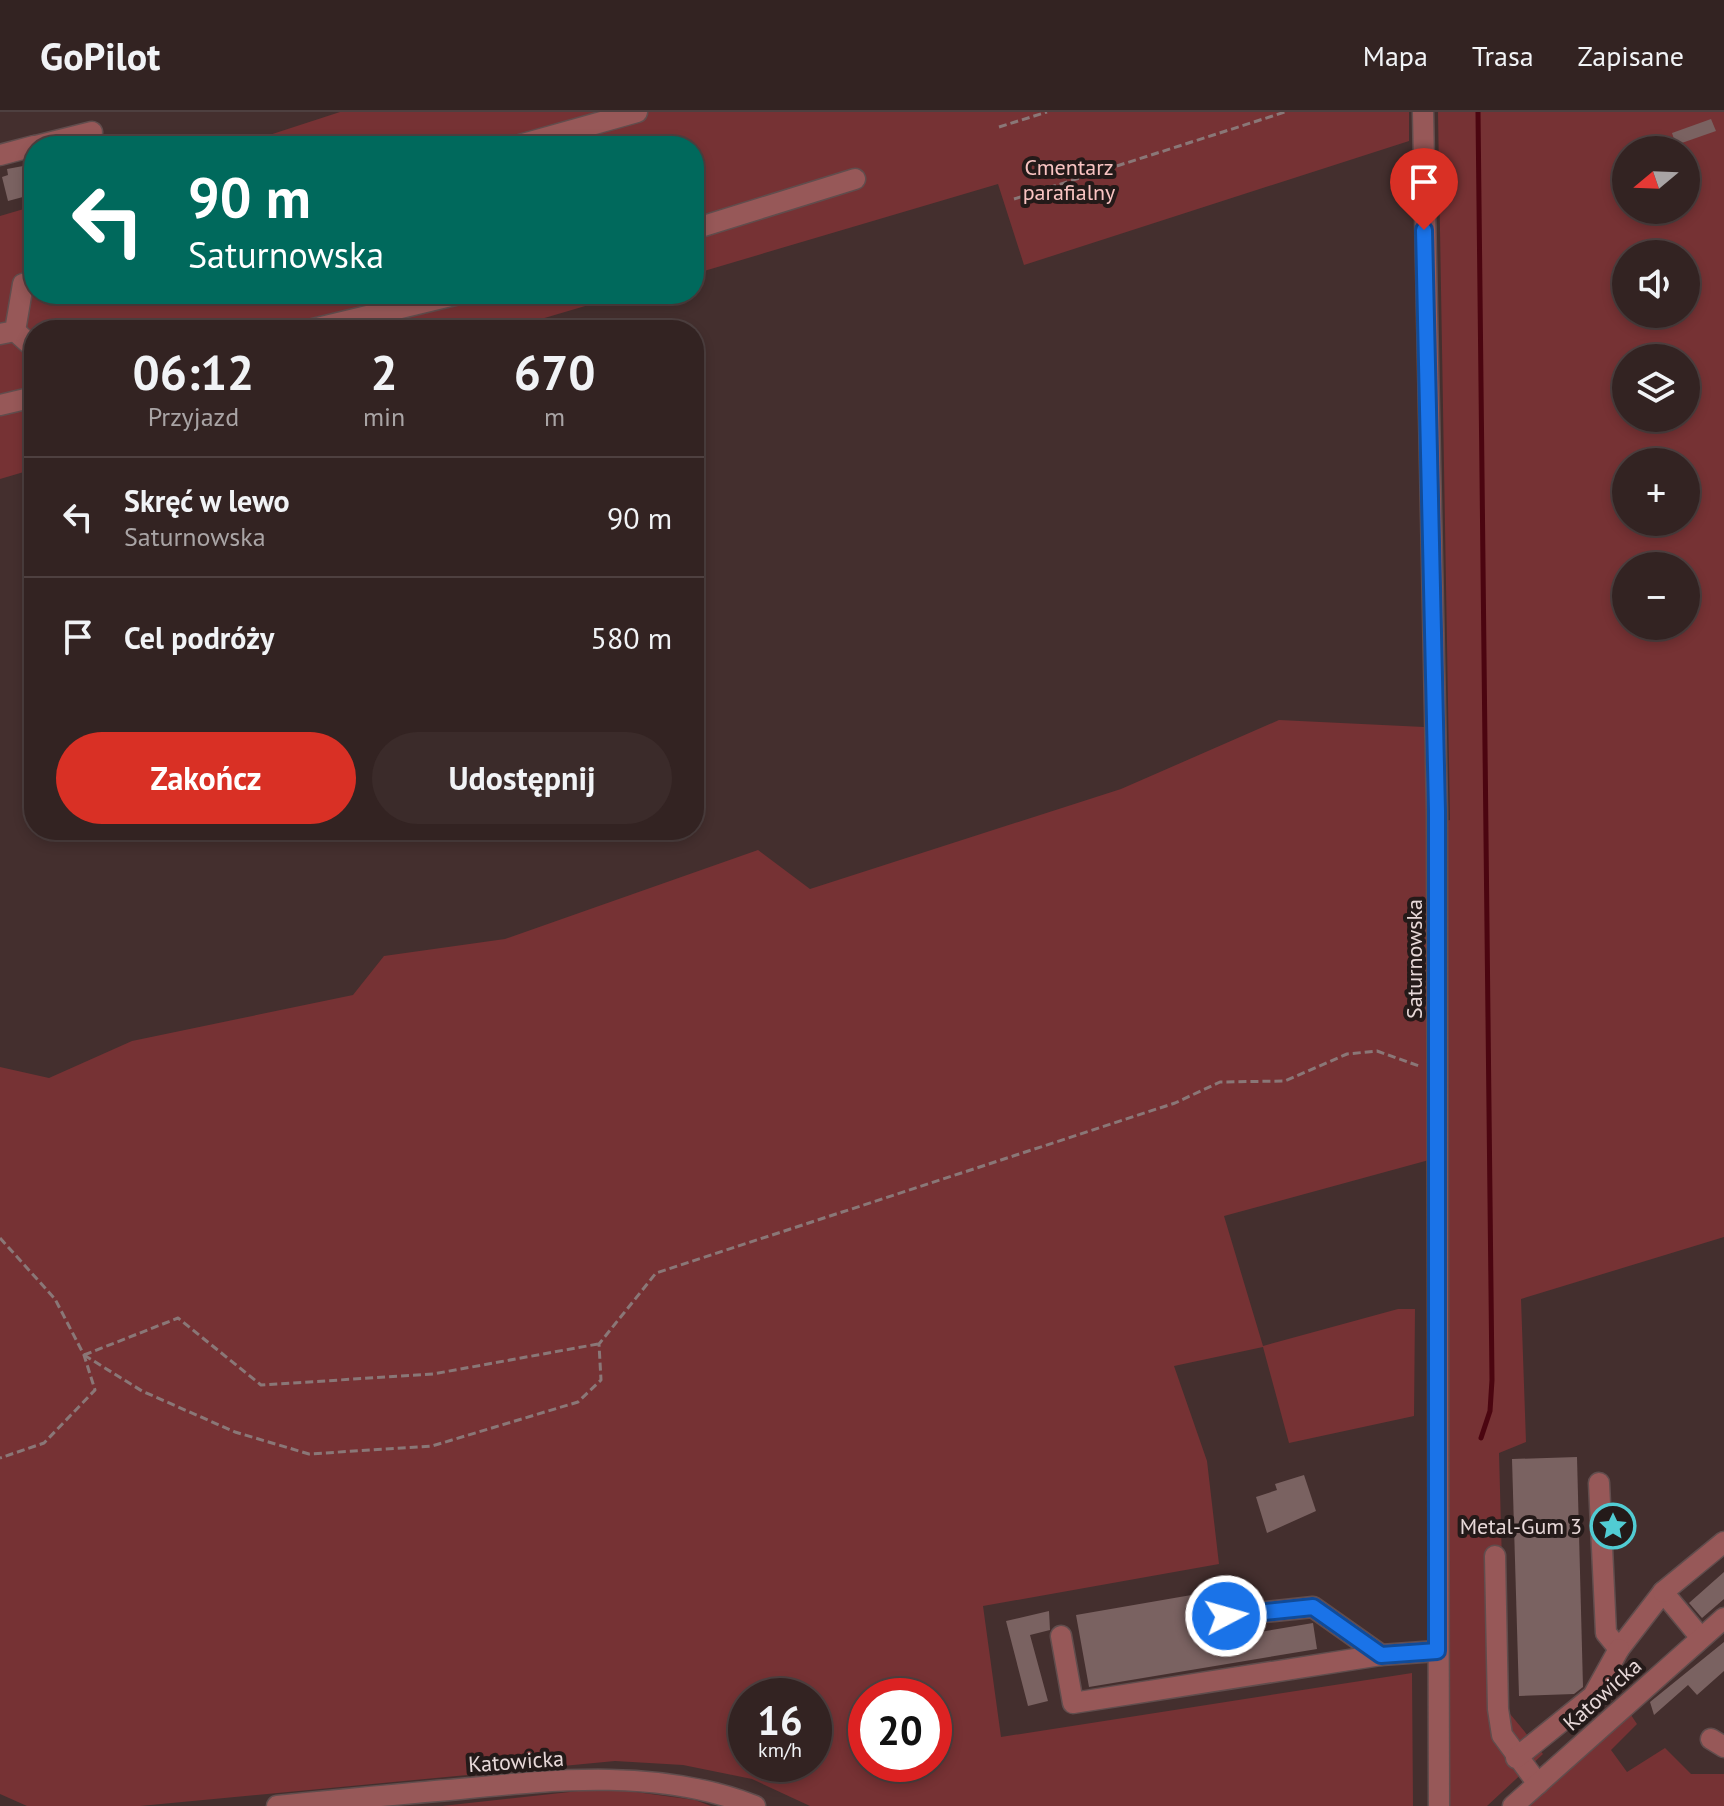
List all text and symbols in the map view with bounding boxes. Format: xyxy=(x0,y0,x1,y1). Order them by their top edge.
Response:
text: GoPilot xyxy=(40,31,160,80)
text: Mapa xyxy=(1363,37,1428,74)
text: Trasa xyxy=(1472,37,1534,74)
text: Zapisane xyxy=(1578,37,1684,74)
north arrow xyxy=(1612,136,1700,224)
map controls xyxy=(1612,136,1700,640)
pin xyxy=(1390,148,1458,230)
park label: Cmentarz parafialny xyxy=(1023,153,1116,206)
icon: arrive xyxy=(1402,160,1446,204)
text: 90 m xyxy=(188,161,311,233)
icon: left xyxy=(56,168,160,272)
text: Saturnowska xyxy=(188,231,384,278)
button: sound xyxy=(1612,240,1700,328)
text: 06:12 xyxy=(133,341,254,403)
text: 2 xyxy=(370,341,398,403)
text: 670 xyxy=(514,341,595,403)
button: layers xyxy=(1612,344,1700,432)
text: Przyjazd xyxy=(148,400,239,433)
text: min xyxy=(363,400,405,433)
text: m xyxy=(544,400,565,433)
button: + xyxy=(1612,448,1700,536)
text: Skręć w lewo xyxy=(124,481,290,520)
icon: left xyxy=(56,495,100,539)
text: 90 m xyxy=(607,498,672,537)
text: Saturnowska xyxy=(124,520,266,553)
button: − xyxy=(1612,552,1700,640)
icon: arrive xyxy=(56,615,100,659)
text: Cel podróży xyxy=(124,618,274,657)
text: 580 m xyxy=(591,618,672,657)
button: Zakończ xyxy=(56,732,356,824)
button: Udostępnij xyxy=(372,732,672,824)
street label: Saturnowska xyxy=(1400,899,1428,1019)
place icon: Metal-Gum 3 xyxy=(1589,1502,1637,1550)
place label: Metal-Gum 3 xyxy=(1460,1512,1582,1540)
position arrow xyxy=(1184,1574,1268,1658)
street label: Katowicka xyxy=(1557,1652,1647,1736)
speed limit sign: 20 xyxy=(848,1678,952,1782)
text: 16 xyxy=(757,1694,803,1746)
text: km/h xyxy=(758,1737,802,1763)
street label: Katowicka xyxy=(467,1744,565,1778)

